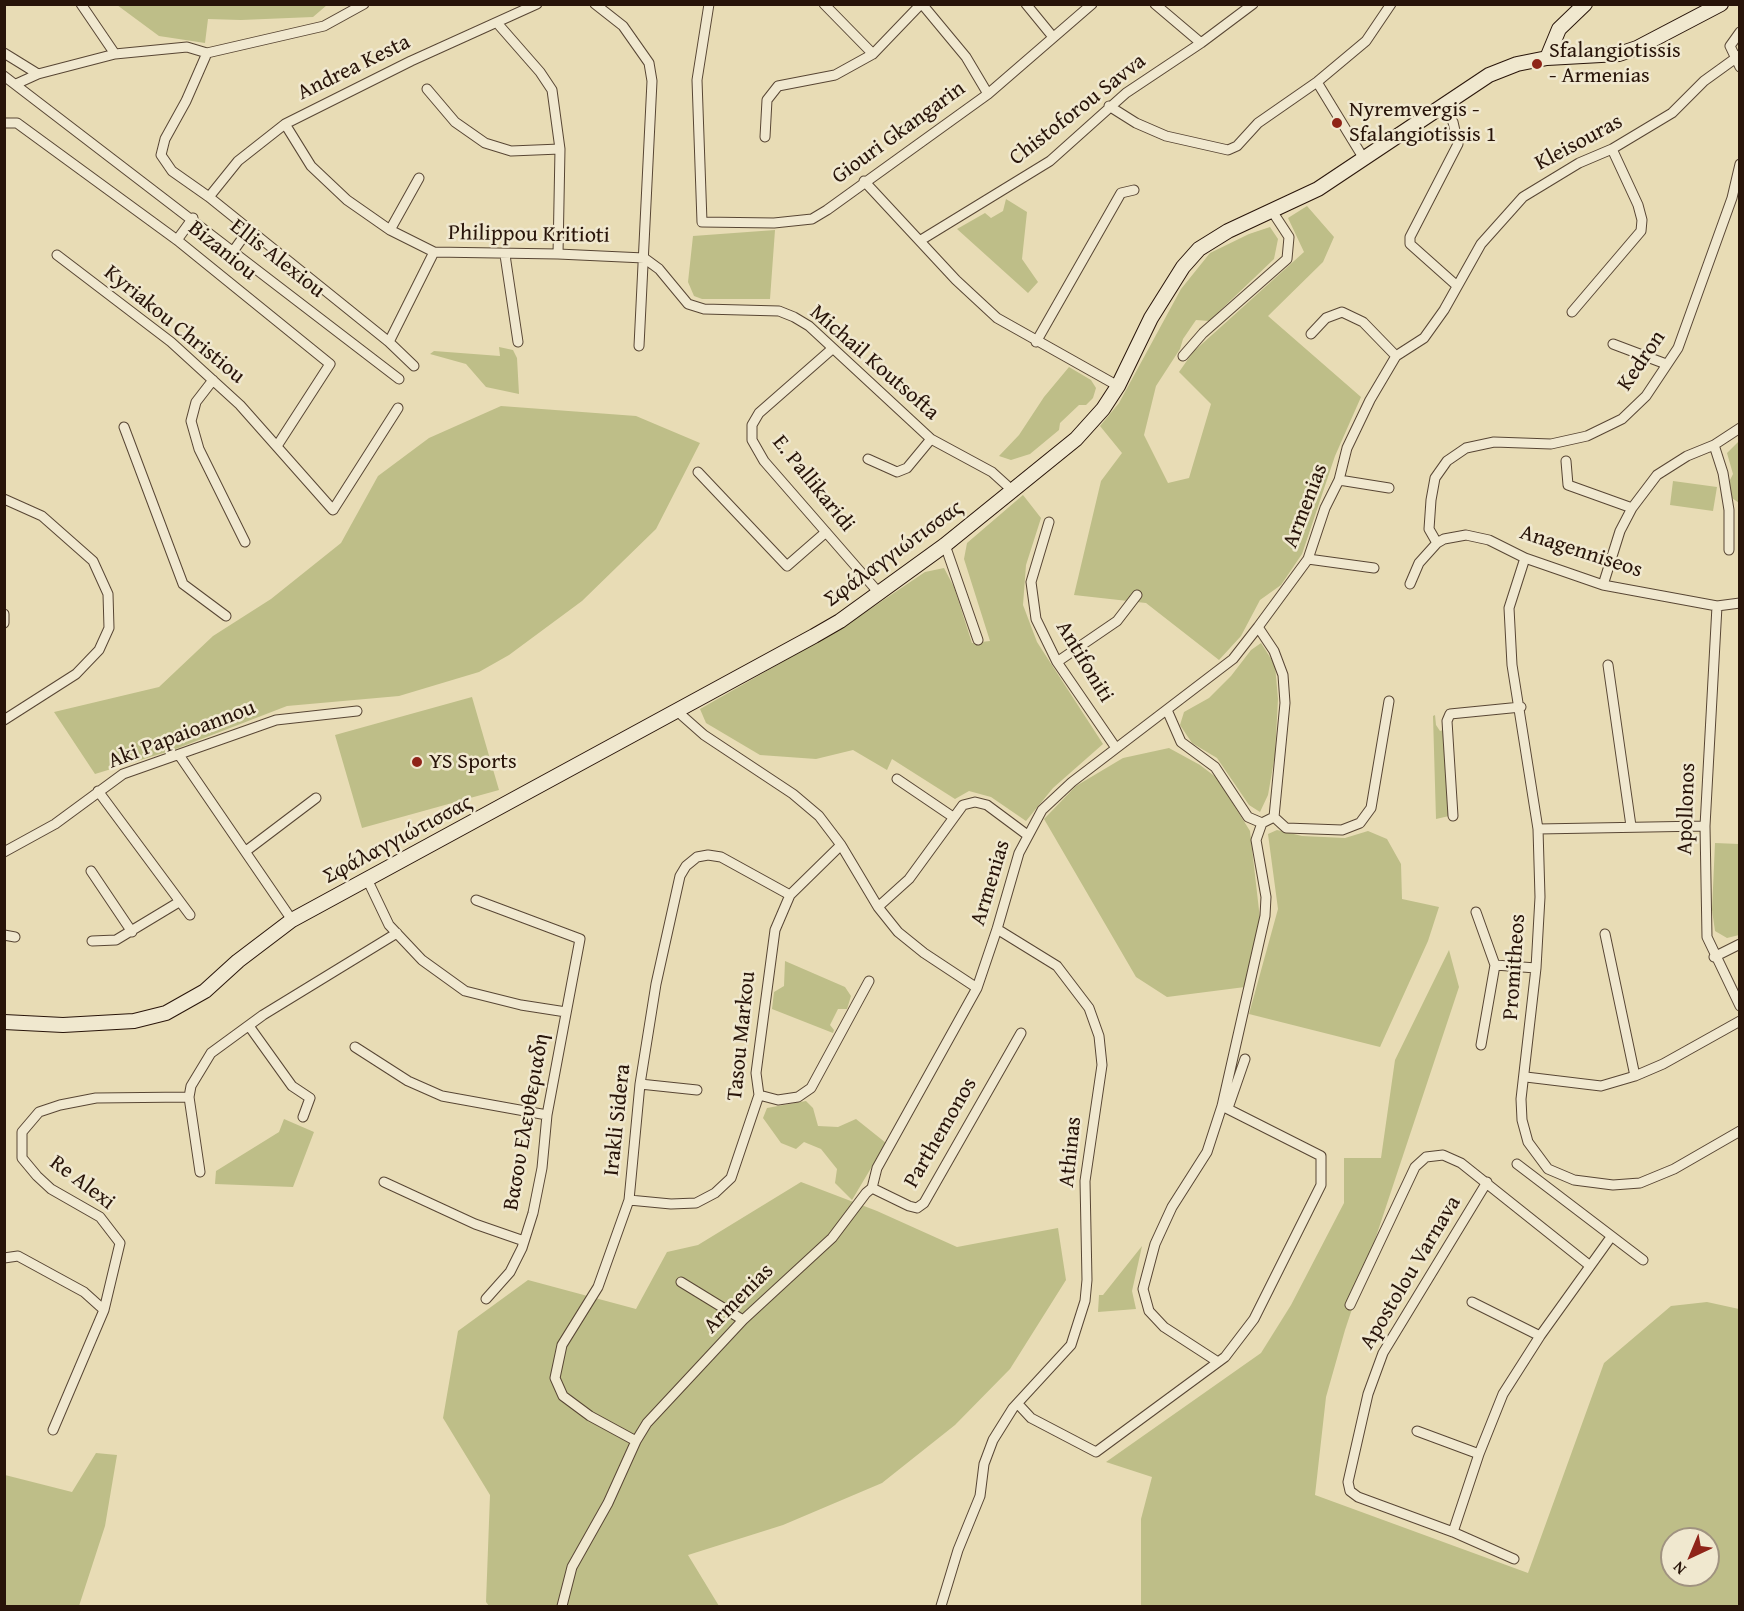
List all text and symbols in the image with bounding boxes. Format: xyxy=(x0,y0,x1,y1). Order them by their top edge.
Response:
street label: Andrea Kesta xyxy=(293,29,415,107)
place label: Sfalangiotissis - Armenias xyxy=(1549,38,1681,90)
street label: Chistoforou Savva xyxy=(1005,49,1151,171)
marker: Sfalangiotissis - Armenias xyxy=(1530,57,1544,71)
street label: Giouri Gkangarin xyxy=(827,76,971,190)
place label: Nyremvergis - Sfalangiotissis 1 xyxy=(1349,97,1496,148)
street label: Kleisouras xyxy=(1531,109,1627,177)
marker: Nyremvergis - Sfalangiotissis 1 xyxy=(1330,116,1344,130)
street label: Ellis Alexiou xyxy=(224,214,330,304)
street label: Bizaniou xyxy=(182,215,262,287)
street label: Philippou Kritioti xyxy=(448,220,610,250)
street label: Kyriakou Christiou xyxy=(98,260,250,390)
street label: Michail Koutsofta xyxy=(804,300,944,426)
street label: Kedron xyxy=(1612,326,1672,396)
street label: E. Pallikaridi xyxy=(766,430,860,538)
street label: Armenias xyxy=(1278,460,1334,552)
street label: Σφάλαγγιώτισσας xyxy=(819,495,969,613)
street label: Anagenniseos xyxy=(1516,520,1646,584)
street label: Antifoniti xyxy=(1049,616,1119,708)
street label: Aki Papaioannou xyxy=(105,695,259,775)
place label: YS Sports xyxy=(429,749,517,775)
marker: YS Sports xyxy=(410,755,424,769)
street label: Apollonos xyxy=(1672,762,1702,856)
street label: Σφάλαγγιώτισσας xyxy=(319,790,477,890)
street label: Armenias xyxy=(965,837,1017,929)
street label: Promitheos xyxy=(1498,913,1532,1021)
street label: Tasou Markou xyxy=(722,970,762,1102)
street label: Βασου Ελευθεριαδη xyxy=(498,1031,556,1213)
street label: Irakli Sidera xyxy=(599,1063,637,1177)
street label: Parthemonos xyxy=(899,1073,983,1193)
street label: Athinas xyxy=(1054,1115,1088,1189)
street label: Re Alexi xyxy=(44,1150,120,1216)
street label: Apostolou Varnava xyxy=(1355,1192,1467,1354)
street label: Armenias xyxy=(698,1258,780,1340)
north arrow xyxy=(1660,1527,1720,1587)
text: N xyxy=(1667,1556,1691,1581)

